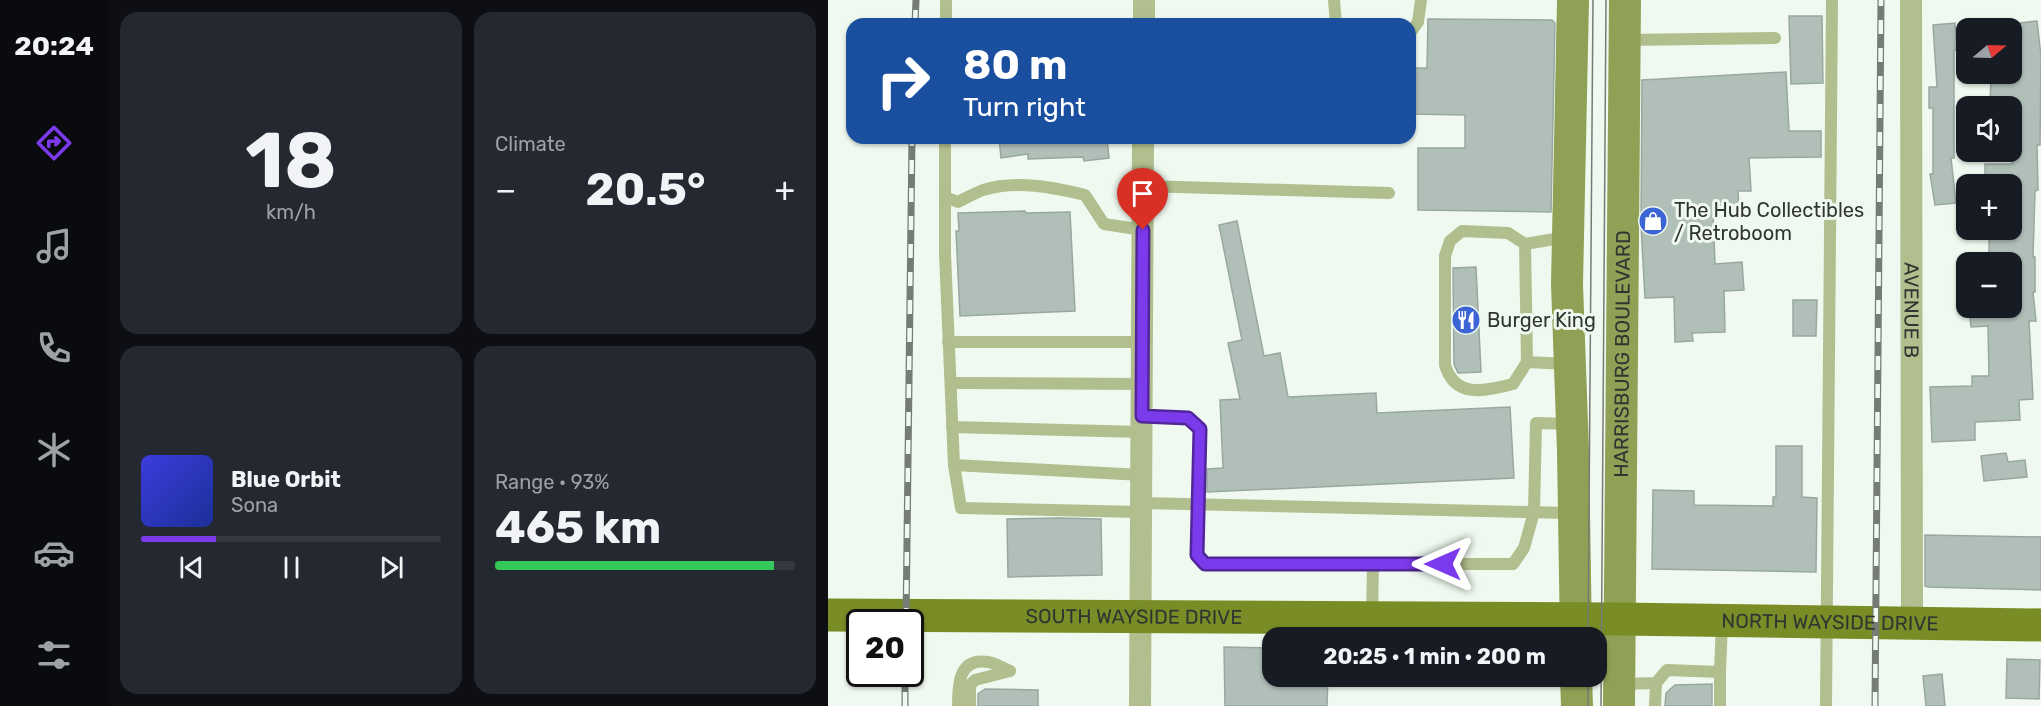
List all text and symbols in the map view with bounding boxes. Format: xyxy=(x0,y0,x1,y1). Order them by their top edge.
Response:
north arrow xyxy=(1956,18,2022,84)
map controls xyxy=(1956,18,2022,318)
text: 20:24 xyxy=(14,30,94,62)
text: 80 m xyxy=(963,40,1067,90)
icon: right xyxy=(864,42,942,120)
text: Turn right xyxy=(963,91,1086,123)
button: sound xyxy=(1956,96,2022,162)
text: 18 xyxy=(245,114,337,207)
icon: directions xyxy=(33,122,75,164)
text: Climate xyxy=(495,132,566,156)
text: 20.5° xyxy=(586,163,705,216)
pin xyxy=(1117,168,1168,230)
text: − xyxy=(495,170,516,209)
text: + xyxy=(774,170,795,209)
button: + xyxy=(1956,174,2022,240)
icon: arrive xyxy=(1126,177,1159,210)
place label: The Hub Collectibles / Retroboom xyxy=(1674,198,1864,245)
text: km/h xyxy=(266,200,316,224)
shop icon: The Hub Collectibles / Retroboom xyxy=(1637,205,1669,237)
icon: music xyxy=(33,225,75,267)
street label: HARRISBURG BOULEVARD xyxy=(1609,230,1635,478)
button: − xyxy=(1956,252,2022,318)
street label: AVENUE B xyxy=(1899,262,1924,358)
restaurant icon: Burger King xyxy=(1450,304,1482,336)
place label: Burger King xyxy=(1487,308,1596,332)
icon: phone xyxy=(33,327,75,369)
icon: climate xyxy=(33,429,75,471)
text: Blue Orbit xyxy=(231,466,341,493)
text: Range · 93% xyxy=(495,470,610,494)
text: Sona xyxy=(231,493,278,517)
text: 465 km xyxy=(495,501,661,554)
icon: car xyxy=(33,532,75,574)
position arrow xyxy=(1411,532,1475,596)
icon: previous xyxy=(175,551,208,584)
icon: pause xyxy=(275,551,308,584)
icon: next xyxy=(375,551,408,584)
street label: SOUTH WAYSIDE DRIVE xyxy=(1026,604,1242,629)
street label: NORTH WAYSIDE DRIVE xyxy=(1721,608,1939,636)
speed limit sign: 20 xyxy=(846,609,924,687)
icon: filters xyxy=(33,634,75,676)
text: 20:25 · 1 min · 200 m xyxy=(1323,643,1546,670)

